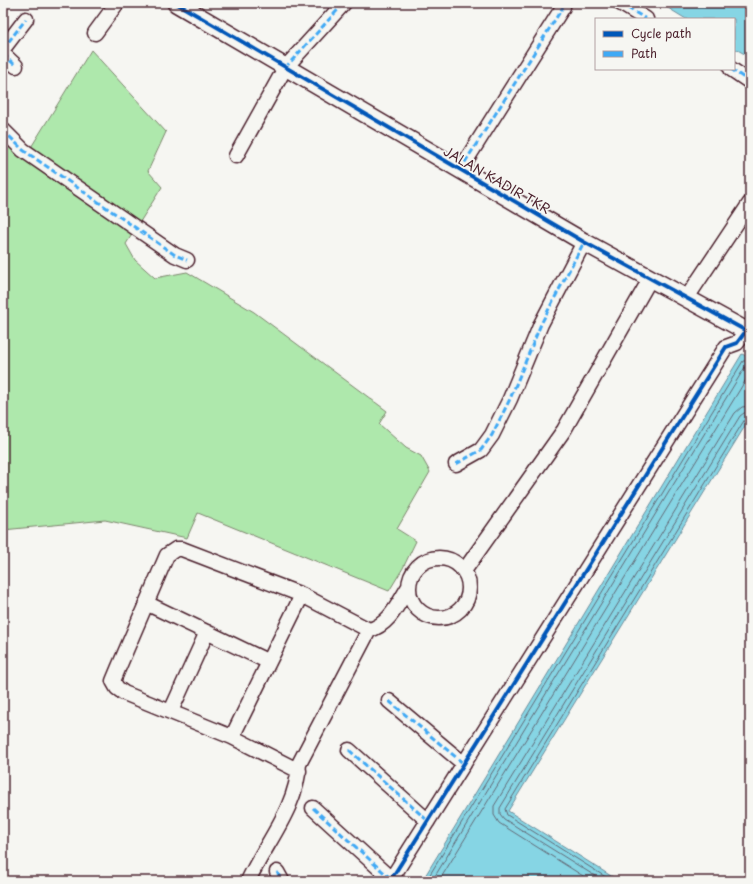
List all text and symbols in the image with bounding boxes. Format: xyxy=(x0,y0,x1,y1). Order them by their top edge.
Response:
legend xyxy=(595,18,735,70)
text: Cycle path xyxy=(631,24,692,42)
text: Path xyxy=(631,44,657,62)
street label: JALAN KADIR TKR xyxy=(440,141,554,218)

